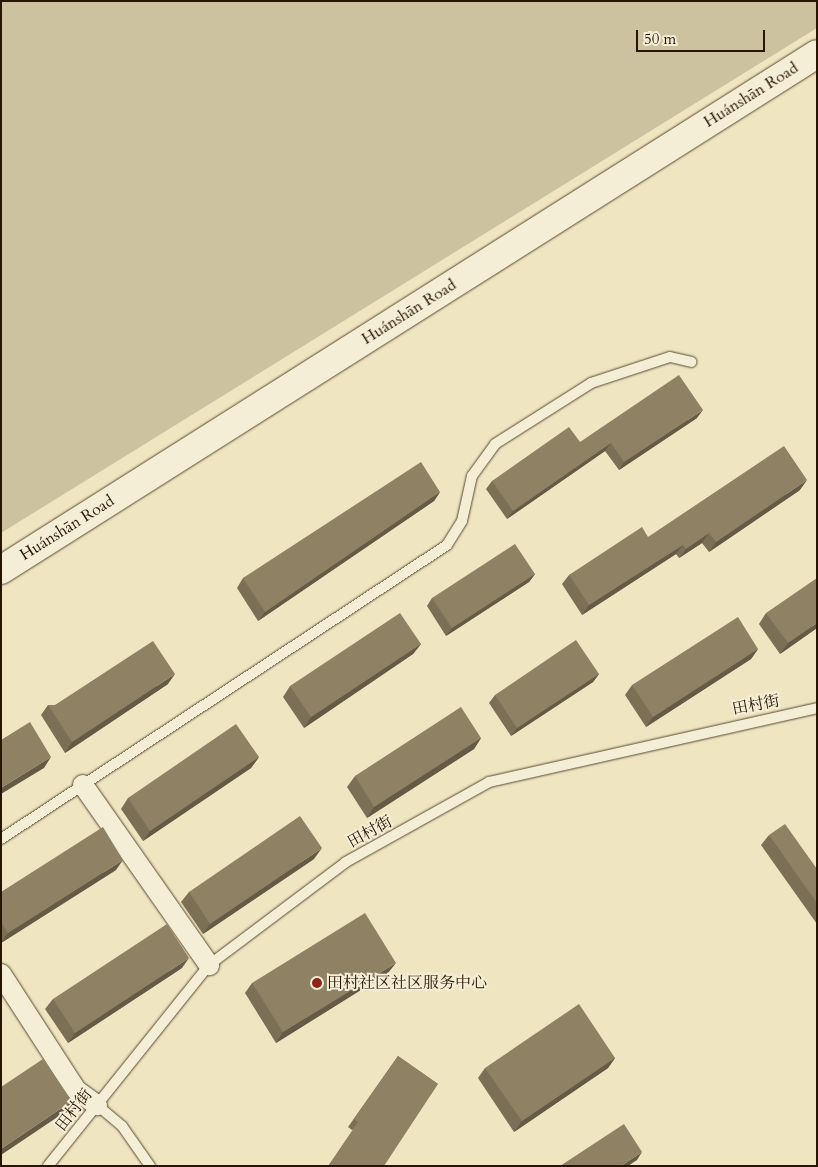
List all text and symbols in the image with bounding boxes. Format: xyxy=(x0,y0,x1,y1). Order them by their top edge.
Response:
scale bar xyxy=(638,20,767,52)
text: 50 m xyxy=(644,29,676,49)
street label: Huánshān Road xyxy=(700,58,802,132)
street label: Huánshān Road xyxy=(358,275,460,349)
street label: Huánshān Road xyxy=(16,491,118,565)
street label: 田村街 xyxy=(731,691,781,719)
street label: 田村街 xyxy=(344,812,396,852)
place label: 田村社区社区服务中心 xyxy=(327,973,487,993)
marker: 田村社区社区服务中心 xyxy=(311,977,323,989)
street label: 田村街 xyxy=(52,1085,96,1135)

